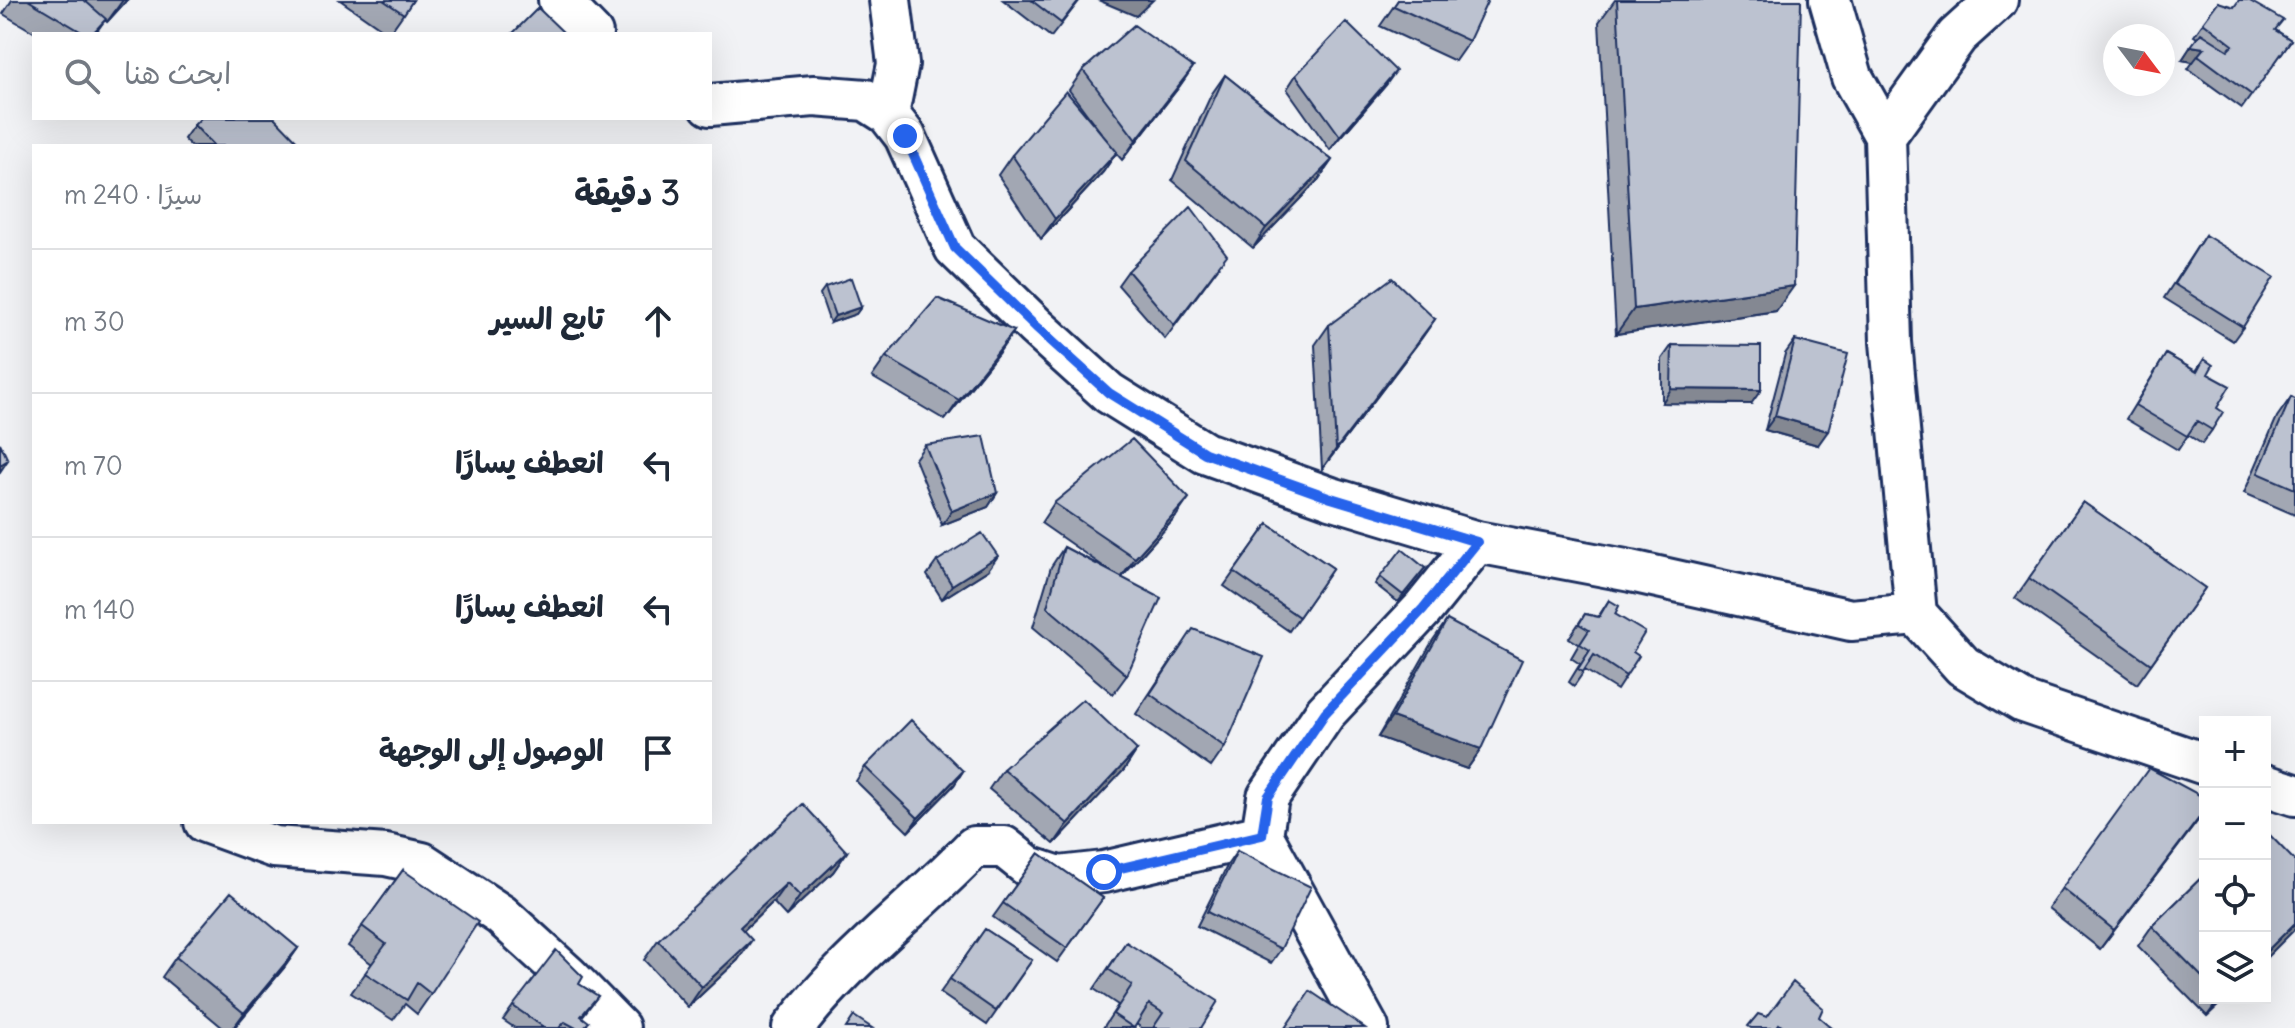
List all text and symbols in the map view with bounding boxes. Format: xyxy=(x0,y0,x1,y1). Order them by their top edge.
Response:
north arrow xyxy=(2103,24,2175,96)
search box xyxy=(32,32,712,120)
icon: search xyxy=(60,54,104,98)
text: ابحث هنا xyxy=(124,54,231,92)
route end xyxy=(887,118,923,154)
text: 3 دقيقة xyxy=(574,171,680,214)
text: سيرًا · 240 m xyxy=(64,178,202,211)
text: تابع السير xyxy=(490,299,604,337)
icon: ahead xyxy=(636,299,680,343)
text: 30 m xyxy=(64,305,125,338)
text: انعطف يسارًا xyxy=(455,443,604,481)
icon: left xyxy=(636,443,680,487)
text: 70 m xyxy=(64,449,123,482)
text: انعطف يسارًا xyxy=(455,587,604,625)
icon: left xyxy=(636,587,680,631)
text: 140 m xyxy=(64,593,135,626)
map controls xyxy=(2199,716,2271,1004)
button: + xyxy=(2199,716,2271,788)
text: الوصول إلى الوجهة xyxy=(379,731,604,769)
icon: arrive xyxy=(636,731,680,775)
button: − xyxy=(2199,788,2271,860)
route start xyxy=(1086,854,1122,890)
button: locate xyxy=(2199,860,2271,932)
button: layers xyxy=(2199,932,2271,1004)

